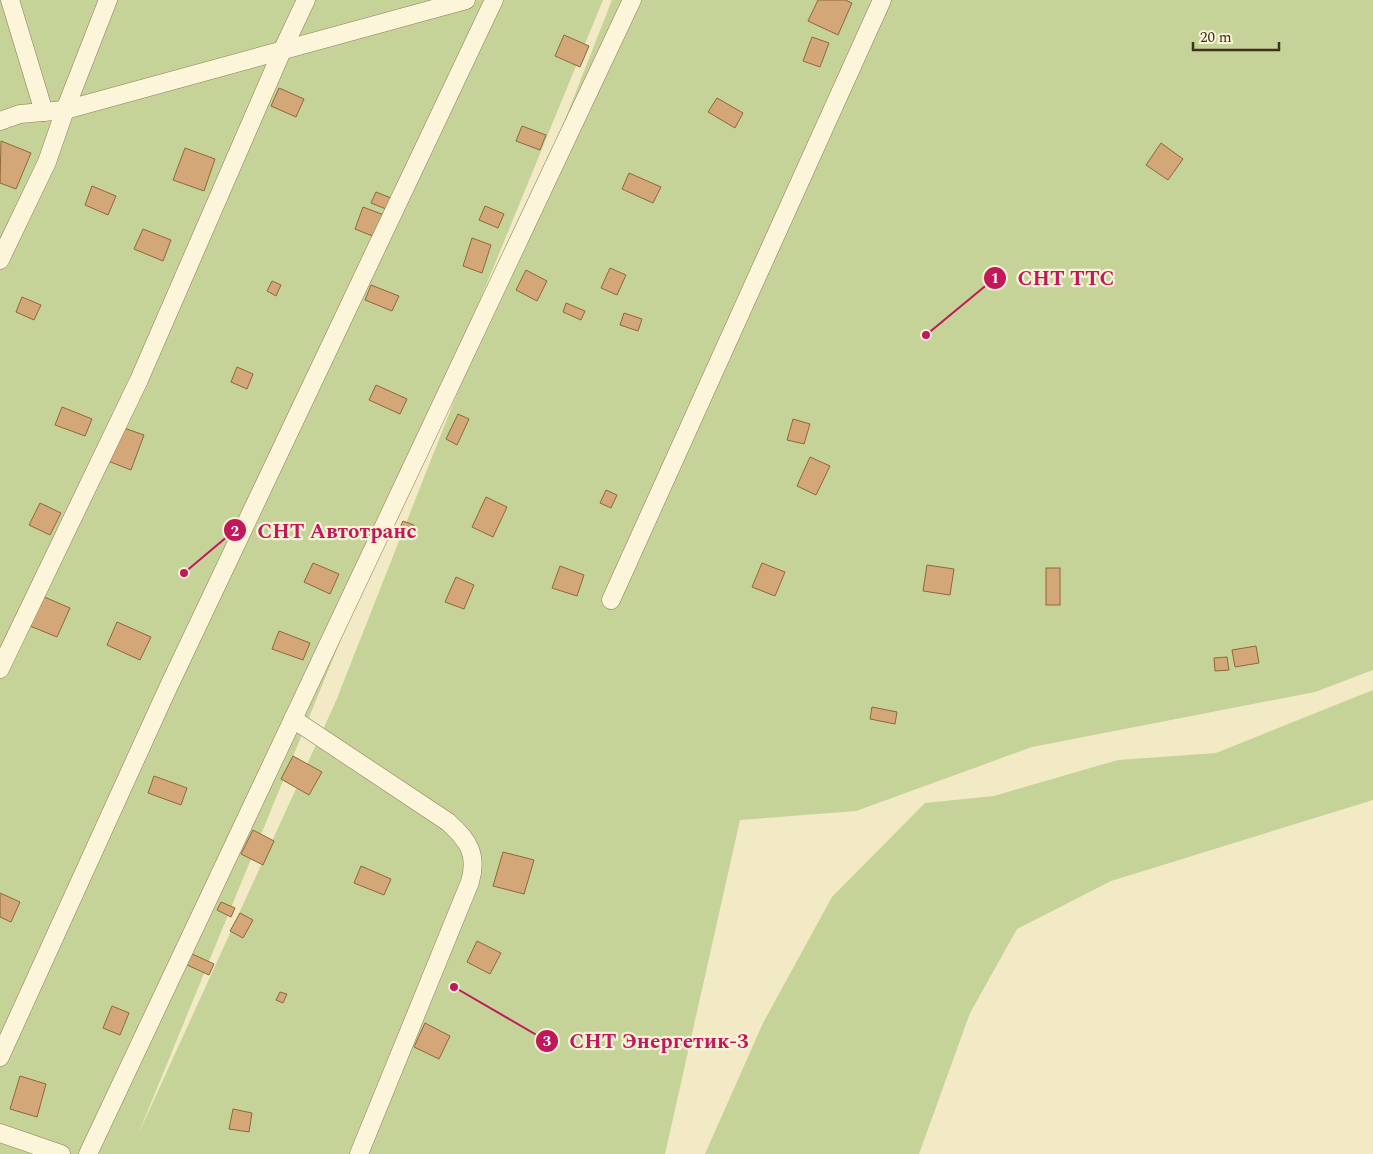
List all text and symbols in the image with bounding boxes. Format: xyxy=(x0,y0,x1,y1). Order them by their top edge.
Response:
scale bar xyxy=(1193,20,1279,52)
text: 20 m xyxy=(1200,26,1232,49)
callout: СНТ ТТС xyxy=(983,260,1125,296)
text: СНТ ТТС xyxy=(1018,263,1114,295)
text: 1 xyxy=(991,267,999,290)
callout: СНТ Автотранс xyxy=(223,512,427,548)
text: СНТ Автотранс xyxy=(257,516,417,548)
text: 2 xyxy=(231,520,239,543)
callout: СНТ Энергетик-3 xyxy=(535,1023,759,1059)
text: СНТ Энергетик-3 xyxy=(569,1026,749,1058)
text: 3 xyxy=(543,1030,551,1053)

